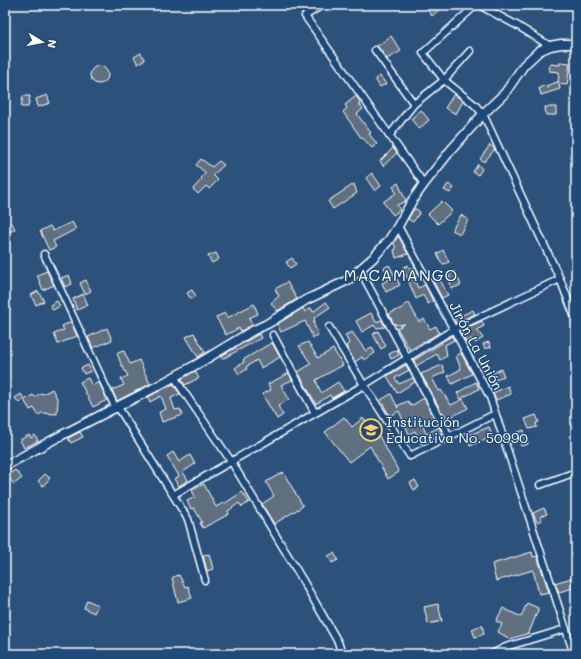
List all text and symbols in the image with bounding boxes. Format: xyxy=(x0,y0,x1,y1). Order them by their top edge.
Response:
north arrow xyxy=(22,22,62,62)
text: N xyxy=(44,38,60,49)
district label: MACAMANGO xyxy=(344,264,458,285)
street label: Jirón La Unión xyxy=(445,298,508,393)
place label: Institución Educativa No. 50990 xyxy=(386,412,528,447)
school or university icon: Institución Educativa No. 50990 xyxy=(358,417,384,443)

